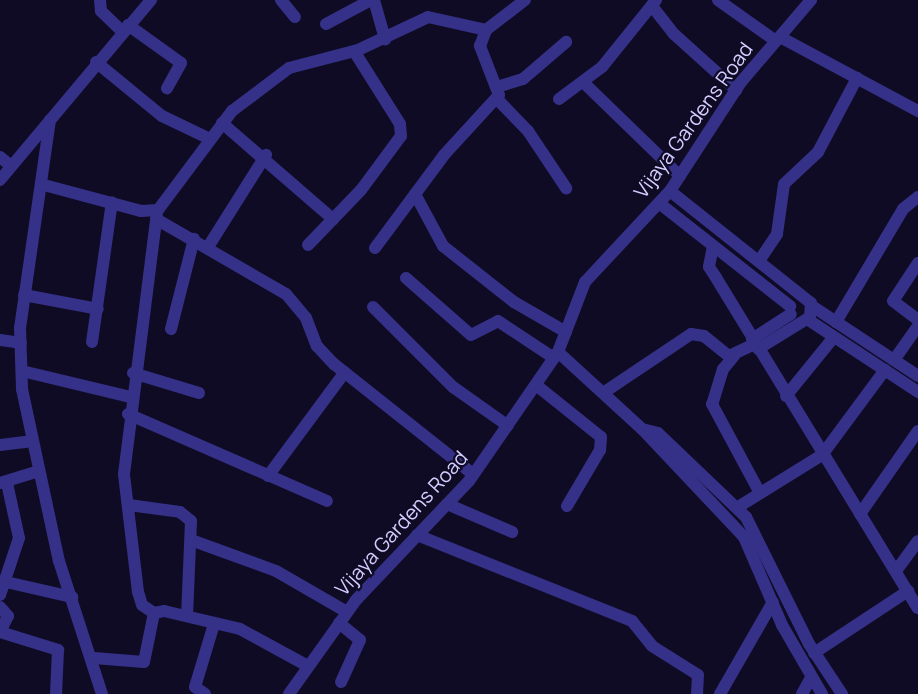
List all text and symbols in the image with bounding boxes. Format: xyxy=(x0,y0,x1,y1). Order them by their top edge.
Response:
street label: Vijaya Gardens Road xyxy=(629,38,757,202)
street label: Vijaya Gardens Road xyxy=(330,446,472,600)

